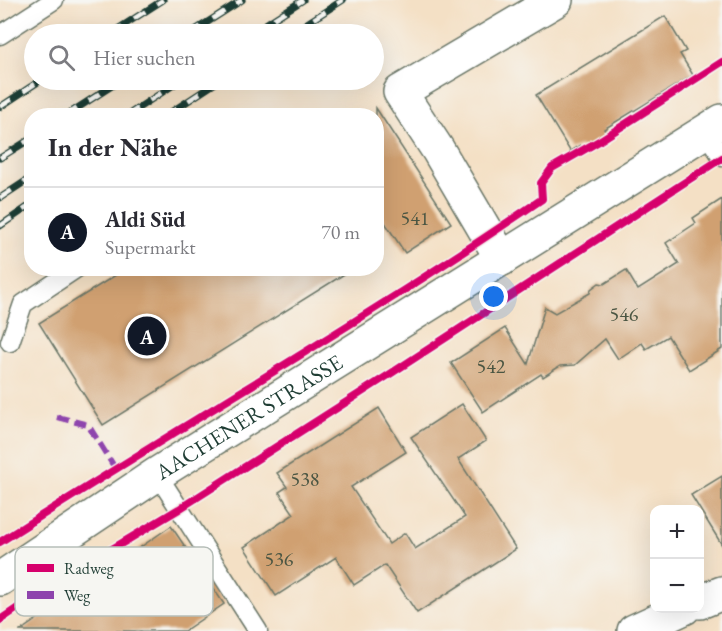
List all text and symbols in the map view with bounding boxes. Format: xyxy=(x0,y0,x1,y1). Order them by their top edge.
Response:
search box xyxy=(24,24,384,90)
icon: search xyxy=(45,41,78,74)
text: Hier suchen xyxy=(93,43,196,72)
text: In der Nähe xyxy=(48,130,177,164)
text: Aldi Süd xyxy=(105,205,186,234)
house number: 541 xyxy=(401,205,429,231)
text: A xyxy=(60,219,75,245)
text: 70 m xyxy=(321,219,360,245)
text: Supermarkt xyxy=(105,234,196,260)
your location xyxy=(479,282,508,311)
house number: 546 xyxy=(610,301,639,327)
pin: A xyxy=(128,314,166,358)
street label: AACHENER STRASSE xyxy=(149,348,348,487)
house number: 542 xyxy=(477,353,506,379)
house number: 538 xyxy=(291,466,319,492)
map controls xyxy=(650,505,704,613)
button: + xyxy=(650,505,704,559)
house number: 536 xyxy=(265,546,294,572)
legend xyxy=(15,547,213,616)
text: Radweg xyxy=(64,558,115,579)
button: − xyxy=(650,559,704,613)
text: Weg xyxy=(64,585,91,606)

